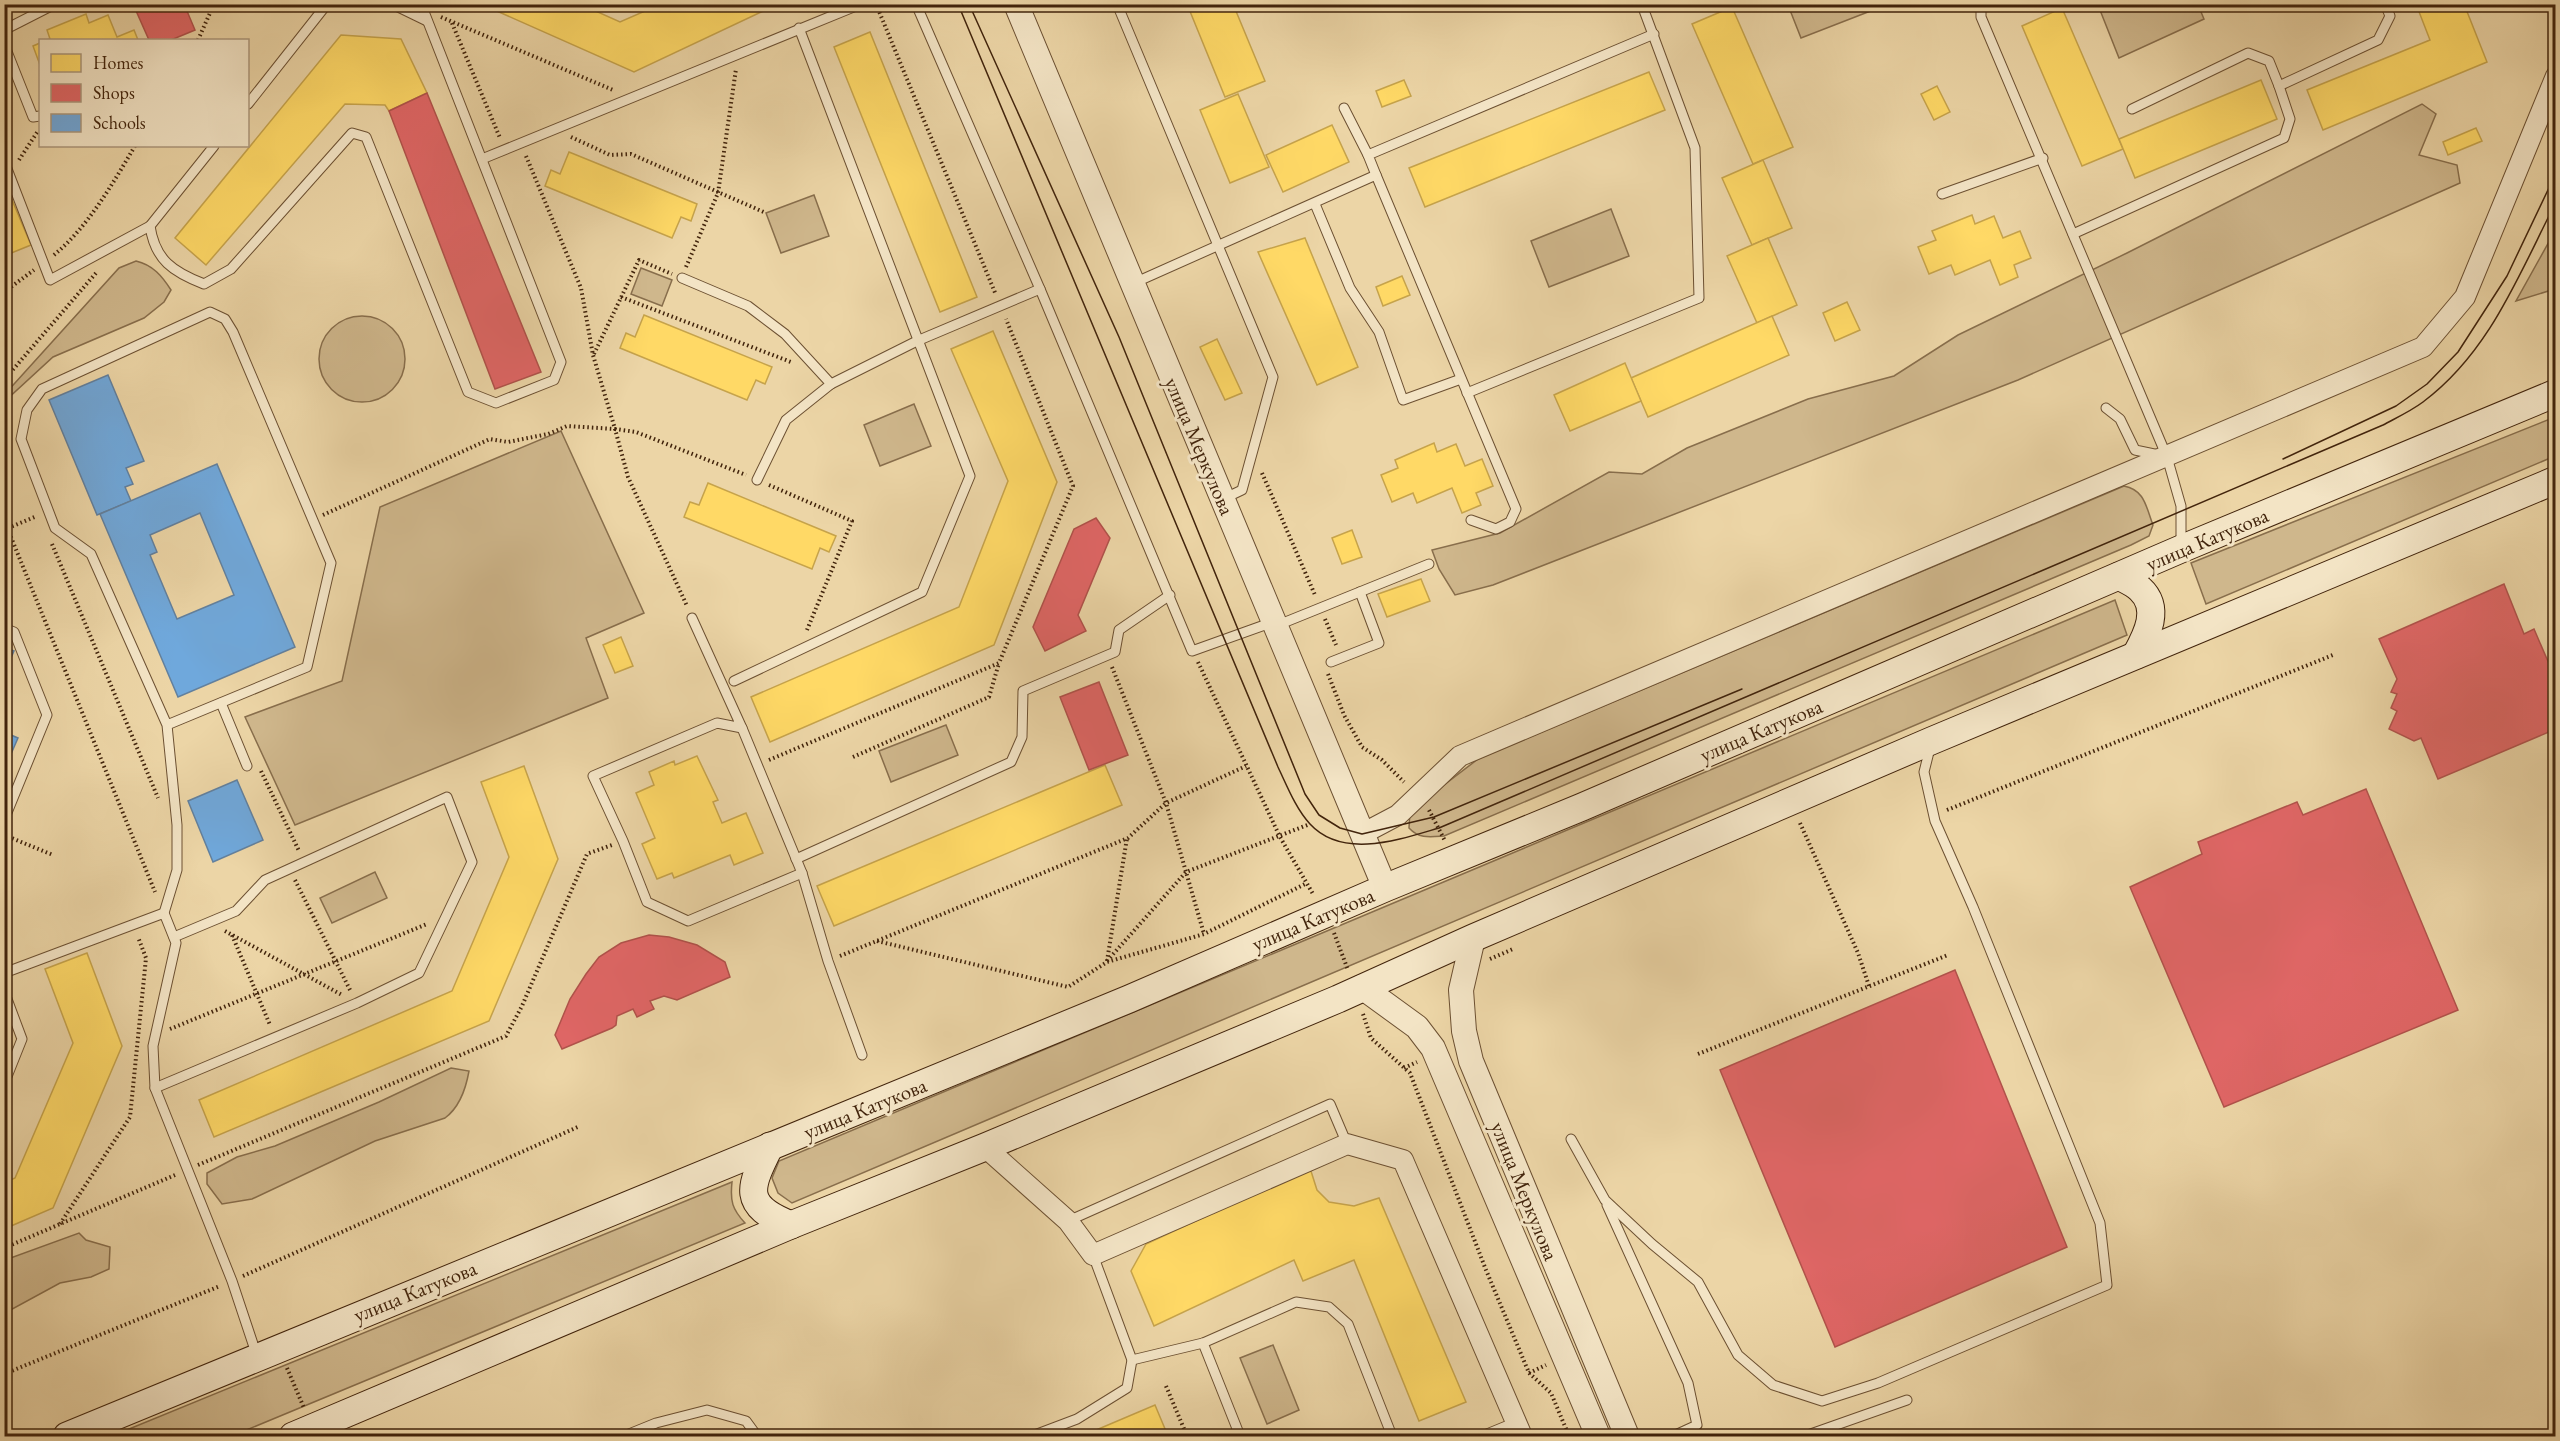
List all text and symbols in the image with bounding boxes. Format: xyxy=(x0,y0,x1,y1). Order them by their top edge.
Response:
legend xyxy=(39,39,249,147)
text: Homes xyxy=(93,51,144,74)
text: Shops xyxy=(93,81,135,104)
text: Schools xyxy=(93,111,146,134)
street label: улица Меркулова xyxy=(1159,373,1241,520)
street label: улица Катукова xyxy=(2142,501,2273,577)
street label: улица Катукова xyxy=(1696,692,1827,768)
street label: улица Катукова xyxy=(1248,881,1379,957)
street label: улица Катукова xyxy=(799,1071,931,1145)
street label: улица Меркулова xyxy=(1485,1118,1565,1265)
street label: улица Катукова xyxy=(349,1254,481,1328)

